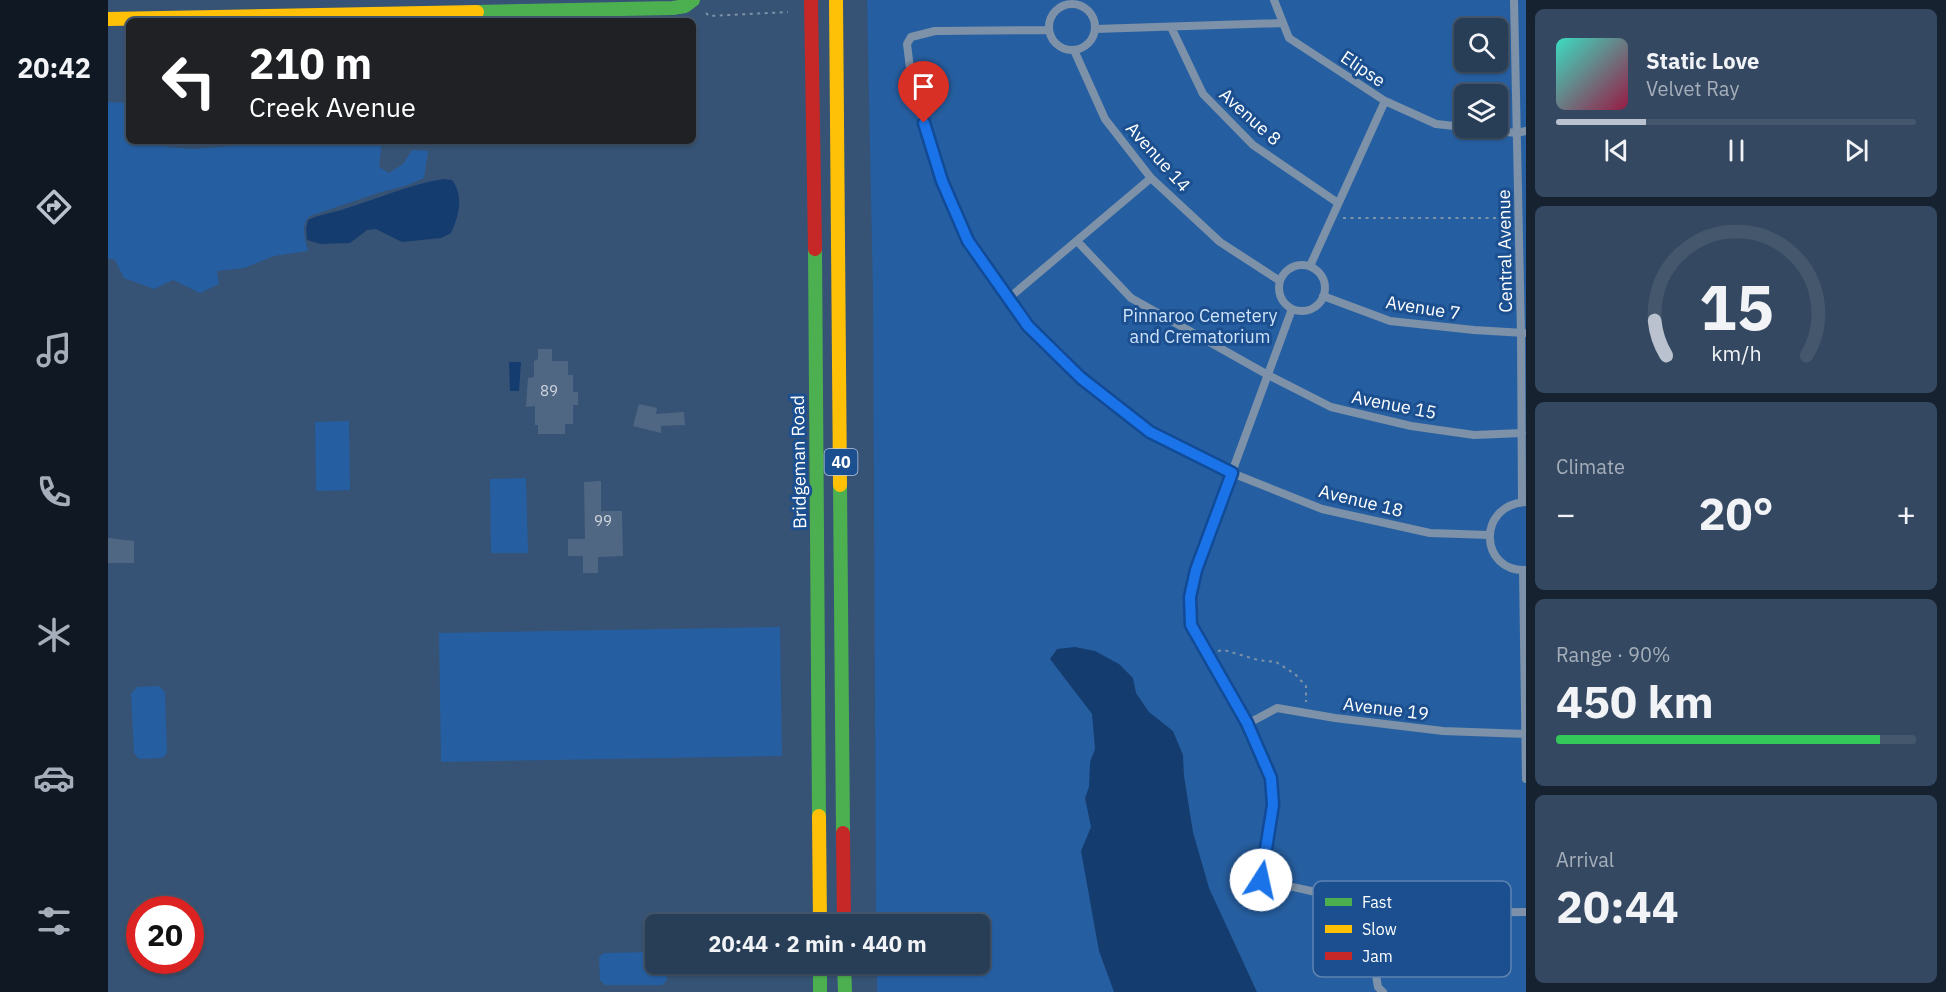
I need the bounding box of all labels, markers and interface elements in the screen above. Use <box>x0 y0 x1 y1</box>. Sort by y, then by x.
map controls <box>1454 18 1508 138</box>
button: search <box>1454 18 1508 72</box>
text: 210 m <box>249 36 372 91</box>
icon: left <box>150 42 228 120</box>
street label: Elipse <box>1337 45 1390 92</box>
text: Static Love <box>1646 46 1759 75</box>
text: 20:42 <box>17 50 91 85</box>
pin <box>898 61 949 123</box>
icon: arrive <box>907 70 940 103</box>
text: Velvet Ray <box>1646 75 1739 102</box>
street label: Avenue 8 <box>1215 83 1286 150</box>
button: layers <box>1454 84 1508 138</box>
text: Creek Avenue <box>249 89 416 124</box>
street label: Avenue 14 <box>1121 117 1196 196</box>
icon: previous <box>1600 134 1633 167</box>
icon: pause <box>1720 134 1753 167</box>
icon: next <box>1840 134 1873 167</box>
icon: directions <box>33 186 75 228</box>
street label: Central Avenue <box>1492 189 1517 313</box>
text: 15 <box>1699 267 1773 348</box>
street label: Avenue 7 <box>1384 290 1462 325</box>
park label: Pinnaroo Cemetery and Crematorium <box>1123 304 1277 348</box>
icon: music <box>33 329 75 371</box>
text: km/h <box>1711 340 1761 368</box>
house number: 89 <box>540 381 558 400</box>
street label: Avenue 15 <box>1350 385 1438 424</box>
street label: Bridgeman Road <box>786 395 811 529</box>
road number: 40 <box>824 449 858 475</box>
text: Climate <box>1556 453 1625 480</box>
icon: phone <box>33 471 75 513</box>
street label: Avenue 18 <box>1317 479 1406 522</box>
text: 20° <box>1698 484 1774 542</box>
text: − <box>1556 492 1576 535</box>
text: + <box>1896 492 1916 535</box>
house number: 99 <box>594 511 612 530</box>
icon: climate <box>33 614 75 656</box>
text: Range · 90% <box>1556 641 1671 668</box>
text: 450 km <box>1556 672 1714 730</box>
street label: Avenue 19 <box>1342 692 1430 725</box>
icon: car <box>33 757 75 799</box>
text: Arrival <box>1556 846 1614 873</box>
position arrow <box>1229 848 1293 912</box>
text: 20:44 <box>1556 877 1679 935</box>
legend <box>1313 881 1511 977</box>
text: Fast <box>1362 892 1392 912</box>
speed limit sign: 20 <box>126 896 204 974</box>
icon: filters <box>33 900 75 942</box>
text: Slow <box>1362 919 1397 939</box>
text: 20:44 · 2 min · 440 m <box>708 929 927 958</box>
text: Jam <box>1362 946 1393 966</box>

